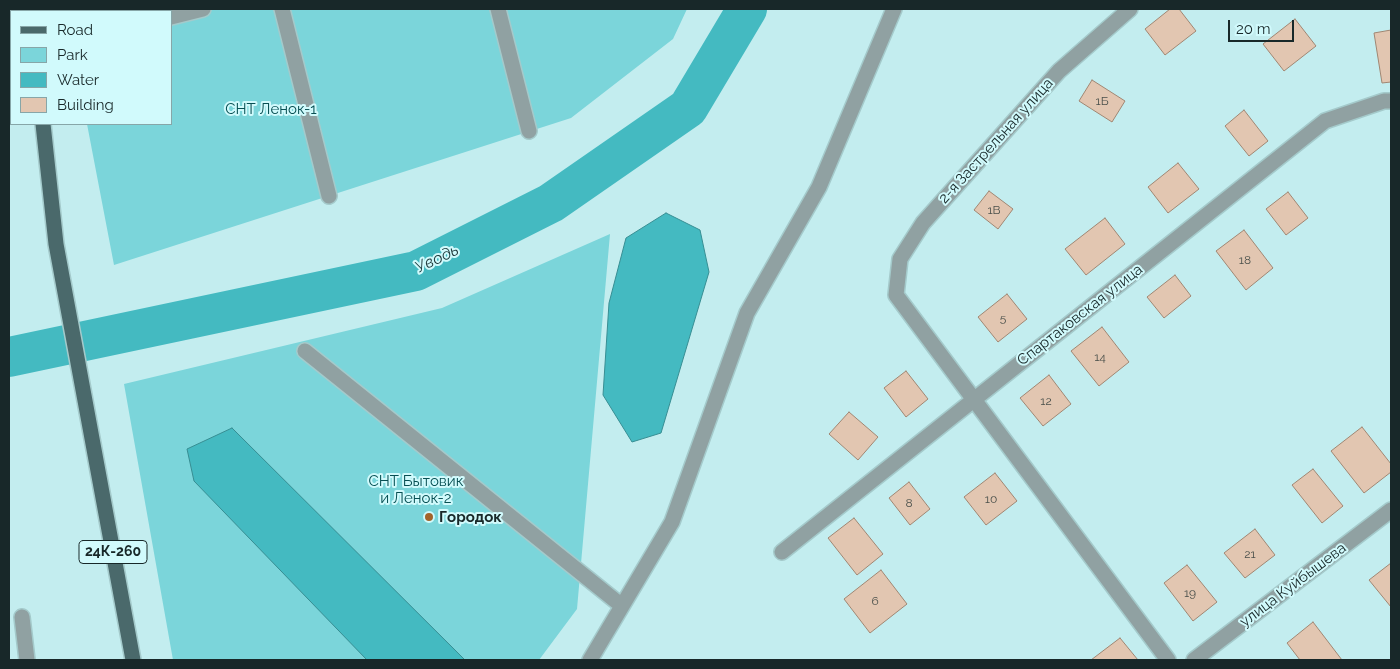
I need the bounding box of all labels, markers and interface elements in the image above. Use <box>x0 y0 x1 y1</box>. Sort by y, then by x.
legend <box>10 10 172 125</box>
scale bar <box>1230 10 1296 42</box>
text: 20 m <box>1236 20 1271 38</box>
text: Road <box>57 21 93 39</box>
text: Park <box>57 46 88 64</box>
text: Water <box>57 71 99 89</box>
street label: 2-я Застрельная улица <box>935 75 1057 207</box>
house number: 1Б <box>1096 94 1108 108</box>
text: Building <box>57 96 114 114</box>
park label: СНТ Ленок-1 <box>225 100 317 118</box>
house number: 1В <box>987 203 1001 217</box>
water label: Уводь <box>412 241 462 277</box>
house number: 18 <box>1239 253 1251 267</box>
street label: Спартаковская улица <box>1014 260 1146 370</box>
house number: 5 <box>1000 311 1006 325</box>
house number: 14 <box>1094 350 1106 364</box>
house number: 12 <box>1040 394 1052 408</box>
park label: СНТ Бытовик и Ленок-2 <box>368 472 464 507</box>
house number: 10 <box>985 492 997 506</box>
house number: 8 <box>905 496 913 510</box>
place label: Городок <box>439 508 502 526</box>
marker: Городок <box>423 511 435 523</box>
street label: улица Куйбышева <box>1236 539 1350 631</box>
road number: 24К-260 <box>79 540 147 564</box>
house number: 21 <box>1244 547 1256 561</box>
house number: 19 <box>1184 586 1196 600</box>
house number: 6 <box>871 594 879 608</box>

